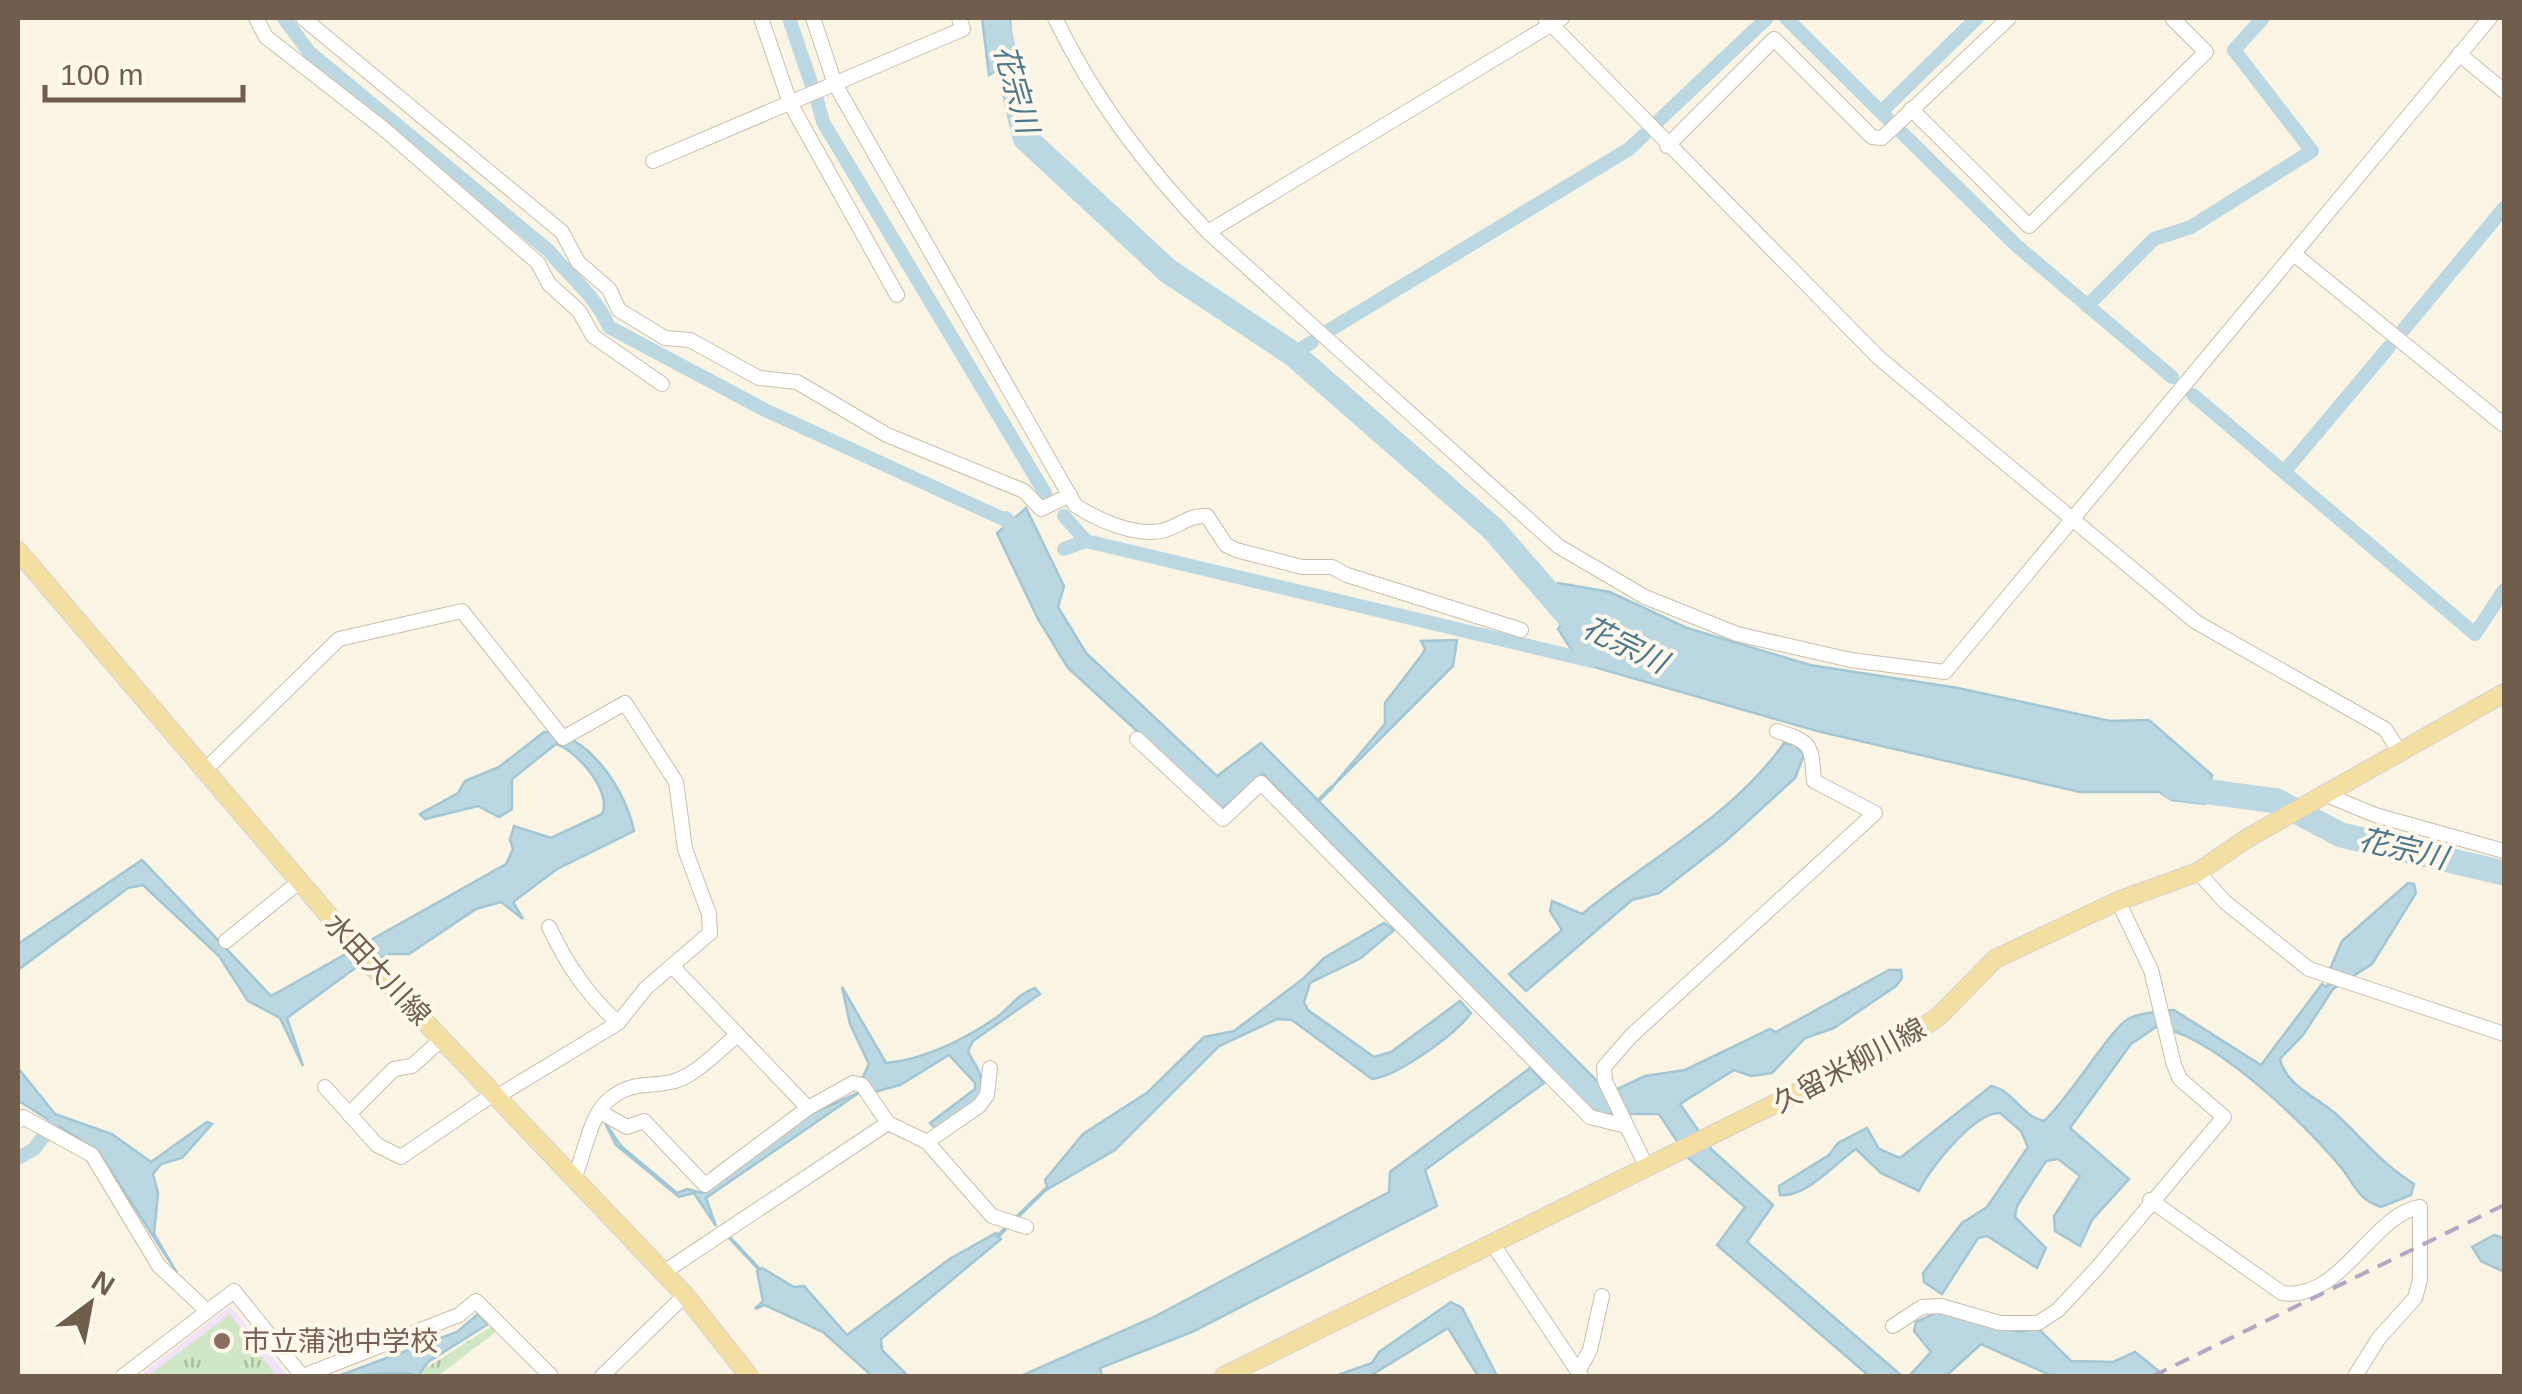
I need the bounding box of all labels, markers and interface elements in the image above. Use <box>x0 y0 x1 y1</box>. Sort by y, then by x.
scale bar <box>45 40 242 102</box>
water label: 花宗川 <box>988 41 1046 140</box>
text: 100 m <box>60 58 143 91</box>
water label: 花宗川 <box>1578 610 1676 680</box>
water label: 花宗川 <box>2356 822 2454 875</box>
street label: 水田大川線 <box>319 908 437 1031</box>
street label: 久留米柳川線 <box>1768 1012 1931 1119</box>
north arrow <box>40 1254 140 1354</box>
text: N <box>86 1265 120 1302</box>
place label: 市立蒲池中学校 <box>242 1326 438 1357</box>
marker: 市立蒲池中学校 <box>211 1330 233 1352</box>

